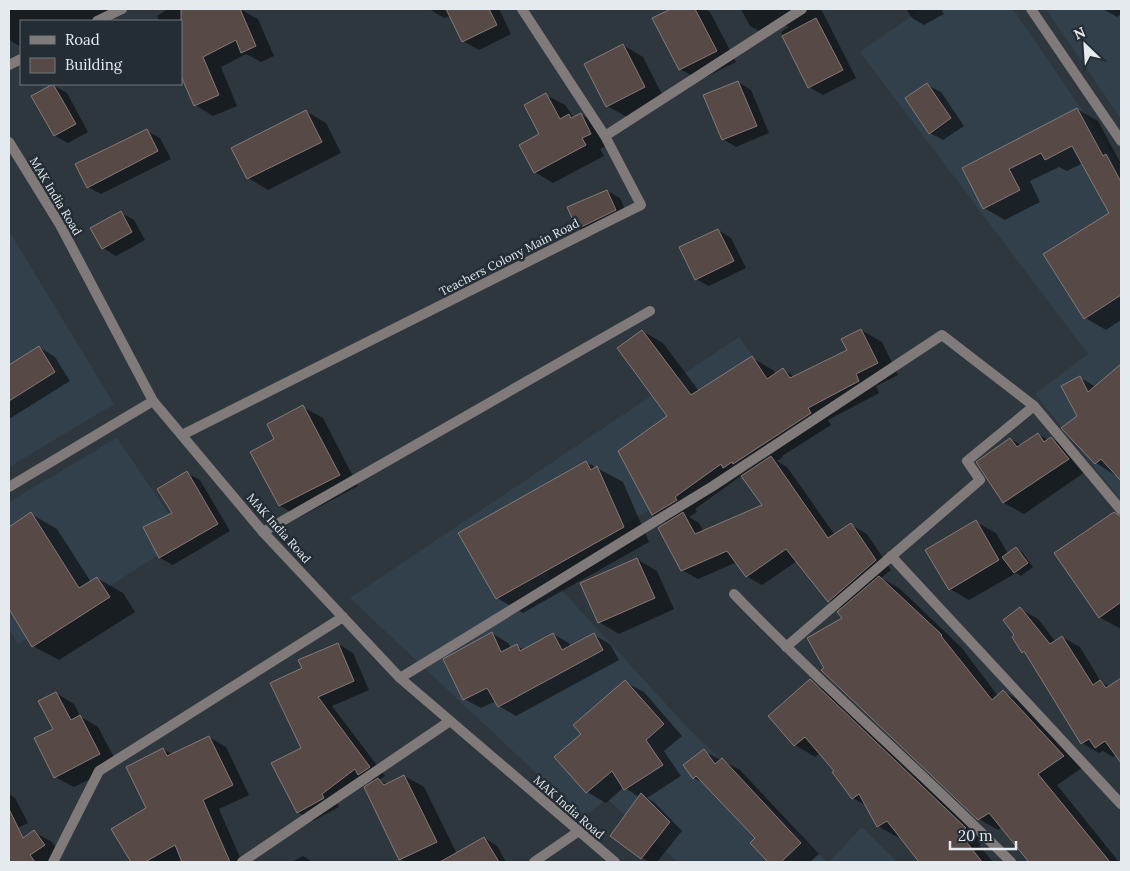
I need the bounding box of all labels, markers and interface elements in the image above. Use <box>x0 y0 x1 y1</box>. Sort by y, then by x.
legend <box>20 20 182 85</box>
north arrow <box>1060 20 1110 70</box>
text: N <box>1071 23 1088 44</box>
text: Road <box>65 30 100 49</box>
text: Building <box>65 55 123 74</box>
street label: MAK India Road <box>27 154 85 238</box>
street label: Teachers Colony Main Road <box>437 215 581 299</box>
street label: MAK India Road <box>244 490 314 566</box>
street label: MAK India Road <box>531 772 607 842</box>
scale bar <box>950 818 1016 850</box>
text: 20 m <box>958 826 993 845</box>

